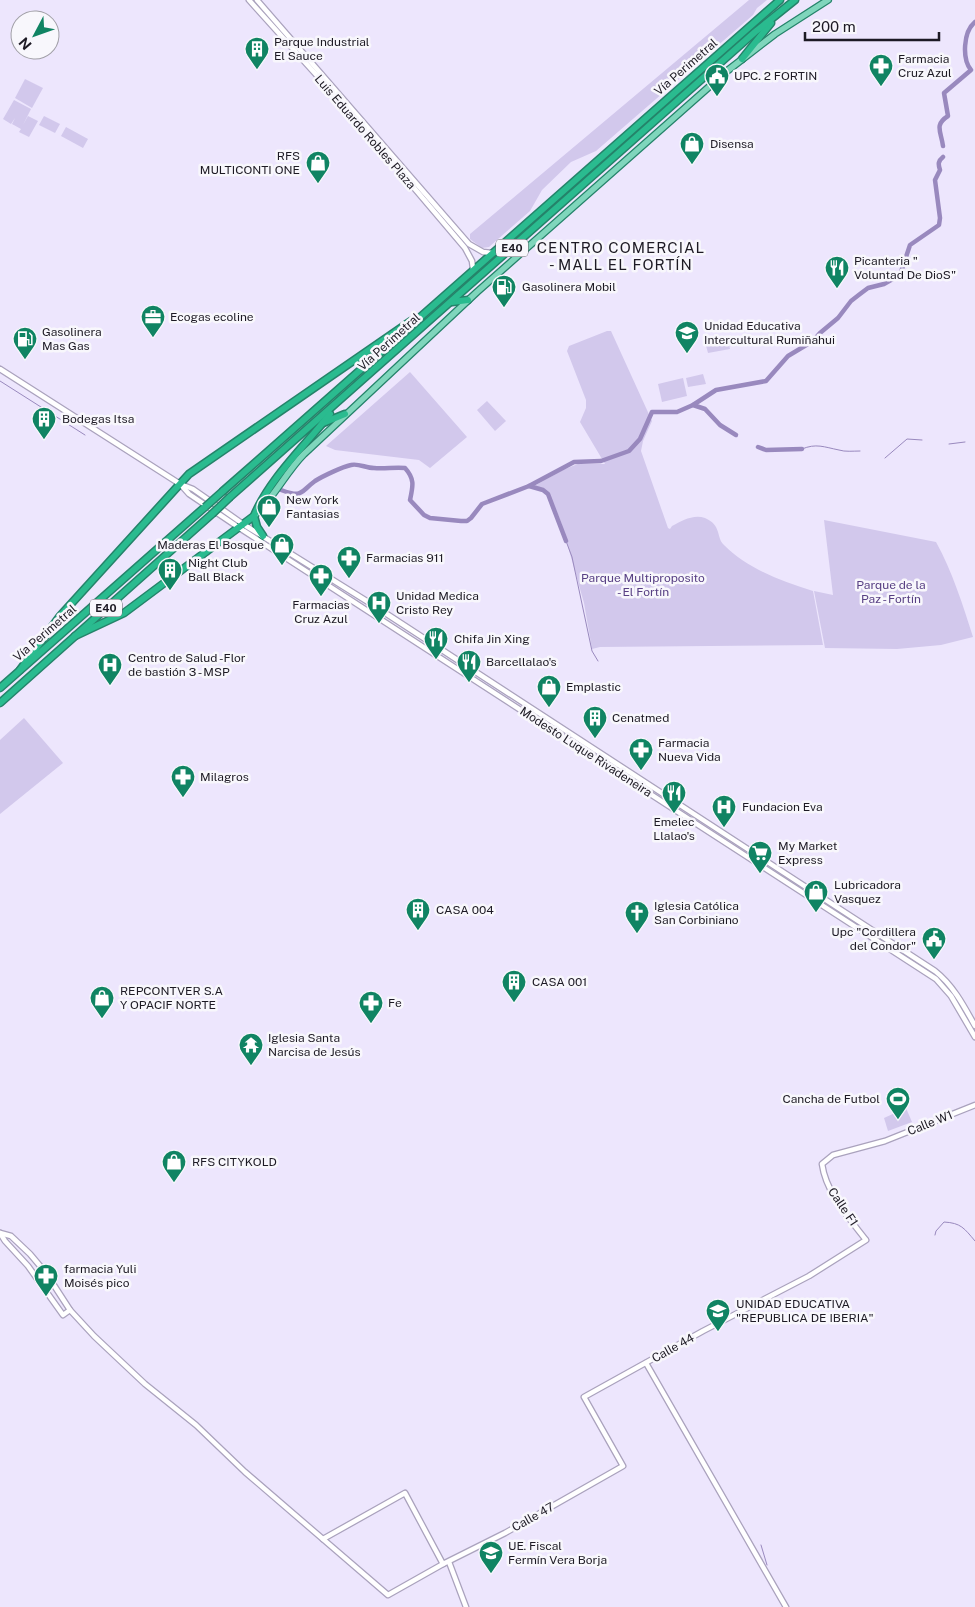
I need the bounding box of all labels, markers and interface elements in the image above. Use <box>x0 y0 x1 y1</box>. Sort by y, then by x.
north arrow <box>10 10 60 60</box>
scale bar <box>805 10 939 42</box>
text: 200 m <box>812 18 856 35</box>
text: N <box>16 34 35 53</box>
place label: Parque Industrial El Sauce <box>274 35 370 63</box>
building icon: Parque Industrial El Sauce <box>244 36 270 70</box>
street label: Vía Perimetral <box>652 36 721 98</box>
place label: Farmacia Cruz Azul <box>898 52 952 80</box>
pharmacy icon: Farmacia Cruz Azul <box>868 53 894 87</box>
public building icon: UPC. 2 FORTIN <box>704 63 730 97</box>
place label: UPC. 2 FORTIN <box>734 69 817 83</box>
street label: Luis Eduardo Robles Plaza <box>312 72 418 192</box>
shop icon: Disensa <box>679 131 705 165</box>
place label: Disensa <box>710 137 754 151</box>
place label: RFS MULTICONTI ONE <box>200 149 300 177</box>
shop icon: RFS MULTICONTI ONE <box>305 150 331 184</box>
district label: CENTRO COMERCIAL - MALL EL FORTÍN <box>537 239 705 273</box>
road number: E40 <box>496 240 528 256</box>
place label: Picanteria " Voluntad De DioS" <box>854 254 956 282</box>
restaurant icon: Picanteria " Voluntad De DioS" <box>824 255 850 289</box>
fuel station icon: Gasolinera Mobil <box>491 274 517 308</box>
place label: Gasolinera Mobil <box>522 280 616 294</box>
office icon: Ecogas ecoline <box>140 304 166 338</box>
place label: Ecogas ecoline <box>170 310 254 324</box>
street label: Vía Perimetral <box>355 310 423 374</box>
place label: Unidad Educativa Intercultural Rumiñahui <box>704 319 835 347</box>
school or university icon: Unidad Educativa Intercultural Rumiñahui <box>674 320 700 354</box>
place label: Gasolinera Mas Gas <box>42 325 102 353</box>
fuel station icon: Gasolinera Mas Gas <box>12 326 38 360</box>
building icon: Bodegas Itsa <box>31 406 57 440</box>
place label: Bodegas Itsa <box>62 412 134 426</box>
place label: New York Fantasias <box>286 493 339 521</box>
shop icon: New York Fantasias <box>256 494 282 528</box>
shop icon: Maderas El Bosque <box>269 532 295 566</box>
place label: Maderas El Bosque <box>157 538 264 552</box>
pharmacy icon: Farmacias 911 <box>336 545 362 579</box>
place label: Farmacias 911 <box>366 551 444 565</box>
place label: Night Club Ball Black <box>188 556 248 584</box>
building icon: Night Club Ball Black <box>157 557 183 591</box>
pharmacy icon: Farmacias Cruz Azul <box>308 563 334 597</box>
park label: Parque Multiproposito - El Fortín <box>581 571 705 599</box>
park label: Parque de la Paz - Fortín <box>856 578 926 606</box>
place label: Unidad Medica Cristo Rey <box>396 589 479 617</box>
hospital icon: Unidad Medica Cristo Rey <box>366 590 392 624</box>
place label: Farmacias Cruz Azul <box>292 598 350 626</box>
road number: E40 <box>90 600 122 616</box>
street label: Vía Perimetral <box>11 602 80 664</box>
restaurant icon: Chifa Jin Xing <box>423 626 449 660</box>
place label: Chifa Jin Xing <box>454 632 530 646</box>
restaurant icon: Barcellalao's <box>456 649 482 683</box>
place label: Centro de Salud -Flor de bastión 3 - MSP <box>128 651 246 679</box>
hospital icon: Centro de Salud -Flor de bastión 3 - MSP <box>97 652 123 686</box>
place label: Barcellalao's <box>486 655 557 669</box>
shop icon: Emplastic <box>536 674 562 708</box>
place label: Emplastic <box>566 680 621 694</box>
street label: Modesto Luque Rivadeneira <box>517 704 655 800</box>
building icon: Cenatmed <box>582 705 608 739</box>
place label: Cenatmed <box>612 711 669 725</box>
place label: Farmacia Nueva Vida <box>658 736 721 764</box>
pharmacy icon: Farmacia Nueva Vida <box>628 737 654 771</box>
pharmacy icon: Milagros <box>170 764 196 798</box>
place label: Milagros <box>200 770 249 784</box>
restaurant icon: Emelec Llalao's <box>661 780 687 814</box>
hospital icon: Fundacion Eva <box>711 794 737 828</box>
place label: Fundacion Eva <box>742 800 823 814</box>
place label: Emelec Llalao's <box>653 815 695 843</box>
place label: My Market Express <box>778 839 838 867</box>
supermarket icon: My Market Express <box>747 840 773 874</box>
place label: Lubricadora Vasquez <box>834 878 901 906</box>
shop icon: Lubricadora Vasquez <box>803 879 829 913</box>
building icon: CASA 004 <box>405 897 431 931</box>
place label: Iglesia Católica San Corbiniano <box>654 899 739 927</box>
church icon: Iglesia Católica San Corbiniano <box>624 900 650 934</box>
place label: CASA 004 <box>436 903 494 917</box>
place label: Upc "Cordillera del Condor" <box>831 925 916 953</box>
public building icon: Upc "Cordillera del Condor" <box>921 926 947 960</box>
building icon: CASA 001 <box>501 969 527 1003</box>
place label: CASA 001 <box>532 975 587 989</box>
place label: REPCONTVER S.A Y OPACIF NORTE <box>120 984 224 1012</box>
shop icon: REPCONTVER S.A Y OPACIF NORTE <box>89 985 115 1019</box>
pharmacy icon: Fe <box>358 990 384 1024</box>
place label: Fe <box>388 996 402 1010</box>
place label: Iglesia Santa Narcisa de Jesús <box>268 1031 360 1059</box>
temple icon: Iglesia Santa Narcisa de Jesús <box>238 1032 264 1066</box>
sports icon: Cancha de Futbol <box>885 1086 911 1120</box>
place label: Cancha de Futbol <box>783 1092 880 1106</box>
street label: Calle W1 <box>905 1108 955 1138</box>
shop icon: RFS CITYKOLD <box>161 1149 187 1183</box>
place label: RFS CITYKOLD <box>192 1155 277 1169</box>
street label: Calle F1 <box>825 1185 861 1229</box>
place label: farmacia Yuli Moisés pico <box>64 1262 136 1290</box>
pharmacy icon: farmacia Yuli Moisés pico <box>33 1263 59 1297</box>
place label: UNIDAD EDUCATIVA "REPUBLICA DE IBERIA" <box>736 1297 874 1325</box>
school or university icon: UNIDAD EDUCATIVA "REPUBLICA DE IBERIA" <box>705 1298 731 1332</box>
street label: Calle 44 <box>649 1330 697 1365</box>
street label: Calle 47 <box>509 1500 557 1534</box>
place label: UE. Fiscal Fermín Vera Borja <box>508 1539 607 1567</box>
school or university icon: UE. Fiscal Fermín Vera Borja <box>478 1540 504 1574</box>

